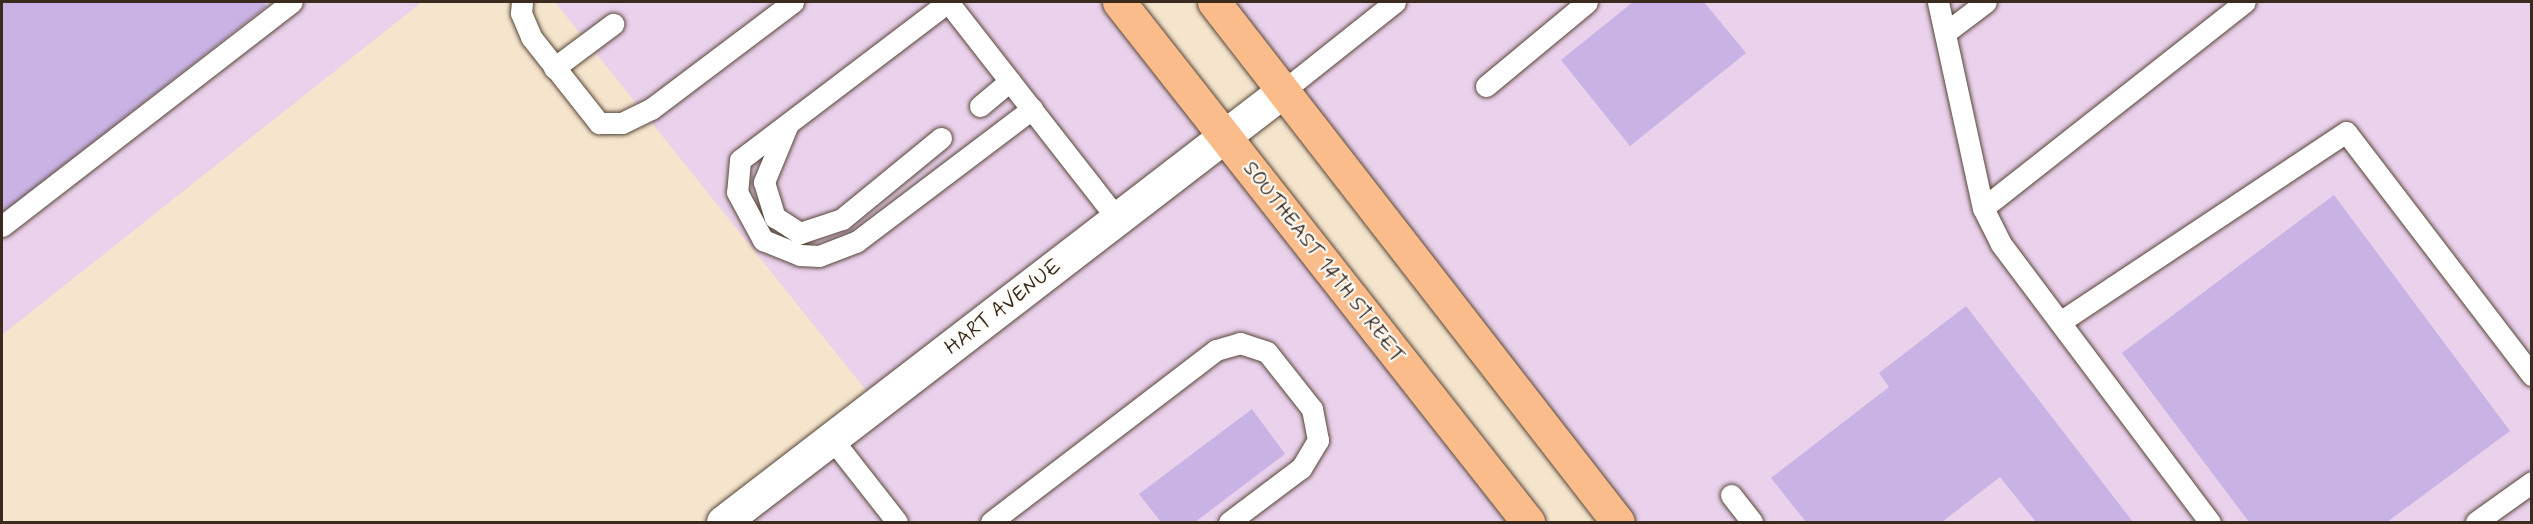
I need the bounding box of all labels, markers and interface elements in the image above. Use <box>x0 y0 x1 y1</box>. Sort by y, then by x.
street label: SOUTHEAST 14TH STREET <box>1237 155 1411 369</box>
street label: HART AVENUE <box>940 254 1066 360</box>

